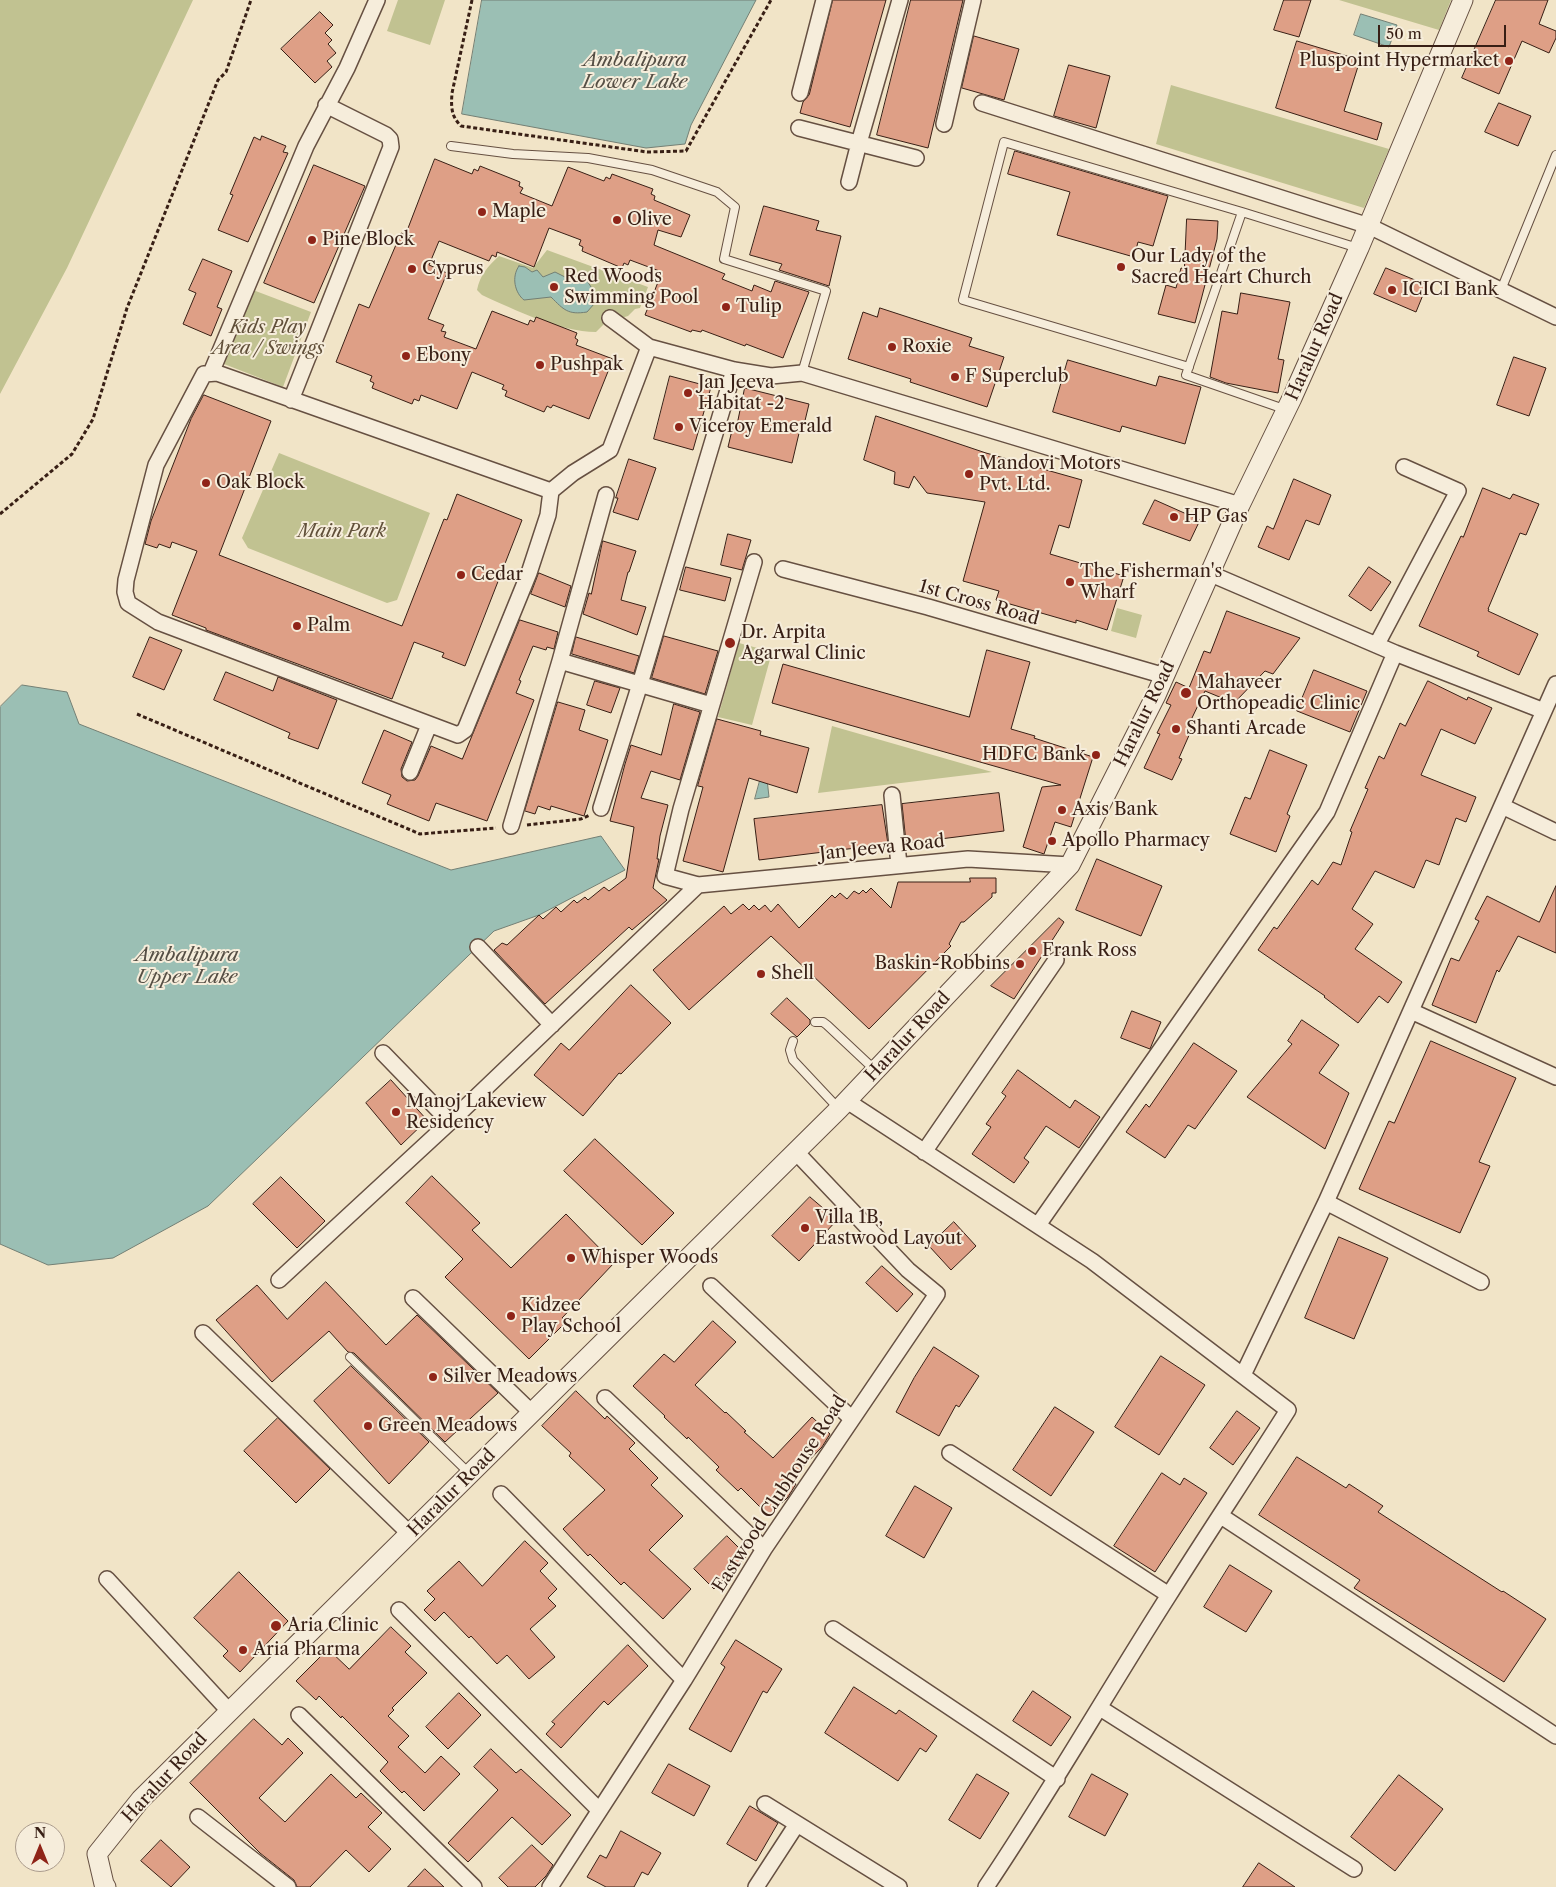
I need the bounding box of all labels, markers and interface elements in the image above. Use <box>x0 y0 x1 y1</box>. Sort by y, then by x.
scale bar <box>1381 15 1508 47</box>
text: 50 m <box>1386 24 1422 43</box>
water label: Ambalipura Lower Lake <box>583 50 687 94</box>
place label: Pluspoint Hypermarket <box>1299 50 1499 72</box>
marker: Pluspoint Hypermarket <box>1503 55 1515 67</box>
place label: Maple <box>492 201 546 223</box>
marker: Maple <box>476 206 488 218</box>
place label: Olive <box>627 209 672 231</box>
marker: Olive <box>611 214 623 226</box>
place label: Pine Block <box>322 229 414 251</box>
marker: Pine Block <box>306 234 318 246</box>
place label: Our Lady of the Sacred Heart Church <box>1131 246 1311 288</box>
place label: Cyprus <box>422 258 484 280</box>
marker: Our Lady of the Sacred Heart Church <box>1115 261 1127 273</box>
marker: Cyprus <box>406 263 418 275</box>
place label: Red Woods Swimming Pool <box>564 266 698 308</box>
place label: ICICI Bank <box>1402 279 1498 301</box>
marker: Red Woods Swimming Pool <box>548 281 560 293</box>
marker: ICICI Bank <box>1386 284 1398 296</box>
street label: Haralur Road <box>1282 290 1348 404</box>
place label: Tulip <box>736 296 782 318</box>
marker: Tulip <box>720 301 732 313</box>
park label: Kids Play Area / Swings <box>212 317 324 359</box>
place label: Roxie <box>902 336 952 358</box>
marker: Roxie <box>886 341 898 353</box>
place label: Ebony <box>416 345 471 367</box>
marker: Ebony <box>400 350 412 362</box>
place label: Pushpak <box>550 354 623 376</box>
marker: Pushpak <box>534 359 546 371</box>
place label: F Superclub <box>965 366 1069 388</box>
marker: F Superclub <box>949 371 961 383</box>
place label: Jan Jeeva Habitat -2 <box>698 372 785 414</box>
marker: Jan Jeeva Habitat -2 <box>682 387 694 399</box>
place label: Viceroy Emerald <box>689 416 832 438</box>
marker: Viceroy Emerald <box>673 421 685 433</box>
place label: Mandovi Motors Pvt. Ltd. <box>979 453 1121 496</box>
marker: Mandovi Motors Pvt. Ltd. <box>963 468 975 480</box>
place label: Oak Block <box>216 472 304 494</box>
marker: Oak Block <box>200 477 212 489</box>
place label: HP Gas <box>1184 506 1248 528</box>
marker: HP Gas <box>1168 511 1180 523</box>
park label: Main Park <box>298 521 386 543</box>
place label: The Fisherman's Wharf <box>1080 561 1222 604</box>
place label: Cedar <box>471 564 523 586</box>
marker: Cedar <box>455 569 467 581</box>
street label: 1st Cross Road <box>917 576 1041 630</box>
marker: The Fisherman's Wharf <box>1064 576 1076 588</box>
place label: Palm <box>307 615 350 637</box>
marker: Palm <box>291 620 303 632</box>
place label: Dr. Arpita Agarwal Clinic <box>741 622 866 664</box>
marker: Dr. Arpita Agarwal Clinic <box>723 636 737 650</box>
street label: Haralur Road <box>1110 658 1180 770</box>
place label: Mahaveer Orthopeadic Clinic <box>1197 672 1360 714</box>
marker: Mahaveer Orthopeadic Clinic <box>1179 686 1193 700</box>
place label: Shanti Arcade <box>1186 718 1306 740</box>
marker: Shanti Arcade <box>1170 723 1182 735</box>
place label: HDFC Bank <box>982 744 1086 766</box>
marker: HDFC Bank <box>1090 749 1102 761</box>
place label: Axis Bank <box>1072 799 1158 821</box>
marker: Axis Bank <box>1056 804 1068 816</box>
place label: Apollo Pharmacy <box>1062 830 1210 852</box>
street label: Jan Jeeva Road <box>818 831 946 865</box>
marker: Apollo Pharmacy <box>1046 835 1058 847</box>
place label: Frank Ross <box>1042 940 1137 962</box>
water label: Ambalipura Upper Lake <box>135 945 239 989</box>
marker: Frank Ross <box>1026 945 1038 957</box>
place label: Baskin-Robbins <box>874 953 1010 975</box>
marker: Baskin-Robbins <box>1014 958 1026 970</box>
place label: Shell <box>771 963 814 985</box>
marker: Shell <box>755 968 767 980</box>
street label: Haralur Road <box>861 988 955 1086</box>
place label: Manoj Lakeview Residency <box>406 1091 546 1134</box>
marker: Manoj Lakeview Residency <box>390 1106 402 1118</box>
place label: Villa 1B, Eastwood Layout <box>815 1207 962 1250</box>
marker: Villa 1B, Eastwood Layout <box>799 1222 811 1234</box>
place label: Whisper Woods <box>581 1247 718 1269</box>
marker: Whisper Woods <box>565 1252 577 1264</box>
place label: Kidzee Play School <box>521 1295 621 1338</box>
marker: Kidzee Play School <box>505 1310 517 1322</box>
place label: Silver Meadows <box>443 1366 577 1388</box>
marker: Silver Meadows <box>427 1371 439 1383</box>
street label: Eastwood Clubhouse Road <box>708 1392 852 1596</box>
place label: Green Meadows <box>378 1415 517 1437</box>
marker: Green Meadows <box>362 1420 374 1432</box>
street label: Haralur Road <box>404 1445 500 1541</box>
place label: Aria Clinic <box>287 1615 379 1637</box>
marker: Aria Clinic <box>269 1619 283 1633</box>
place label: Aria Pharma <box>253 1639 360 1661</box>
marker: Aria Pharma <box>237 1644 249 1656</box>
street label: Haralur Road <box>118 1729 212 1827</box>
north arrow <box>15 1822 65 1872</box>
text: N <box>34 1824 46 1842</box>

